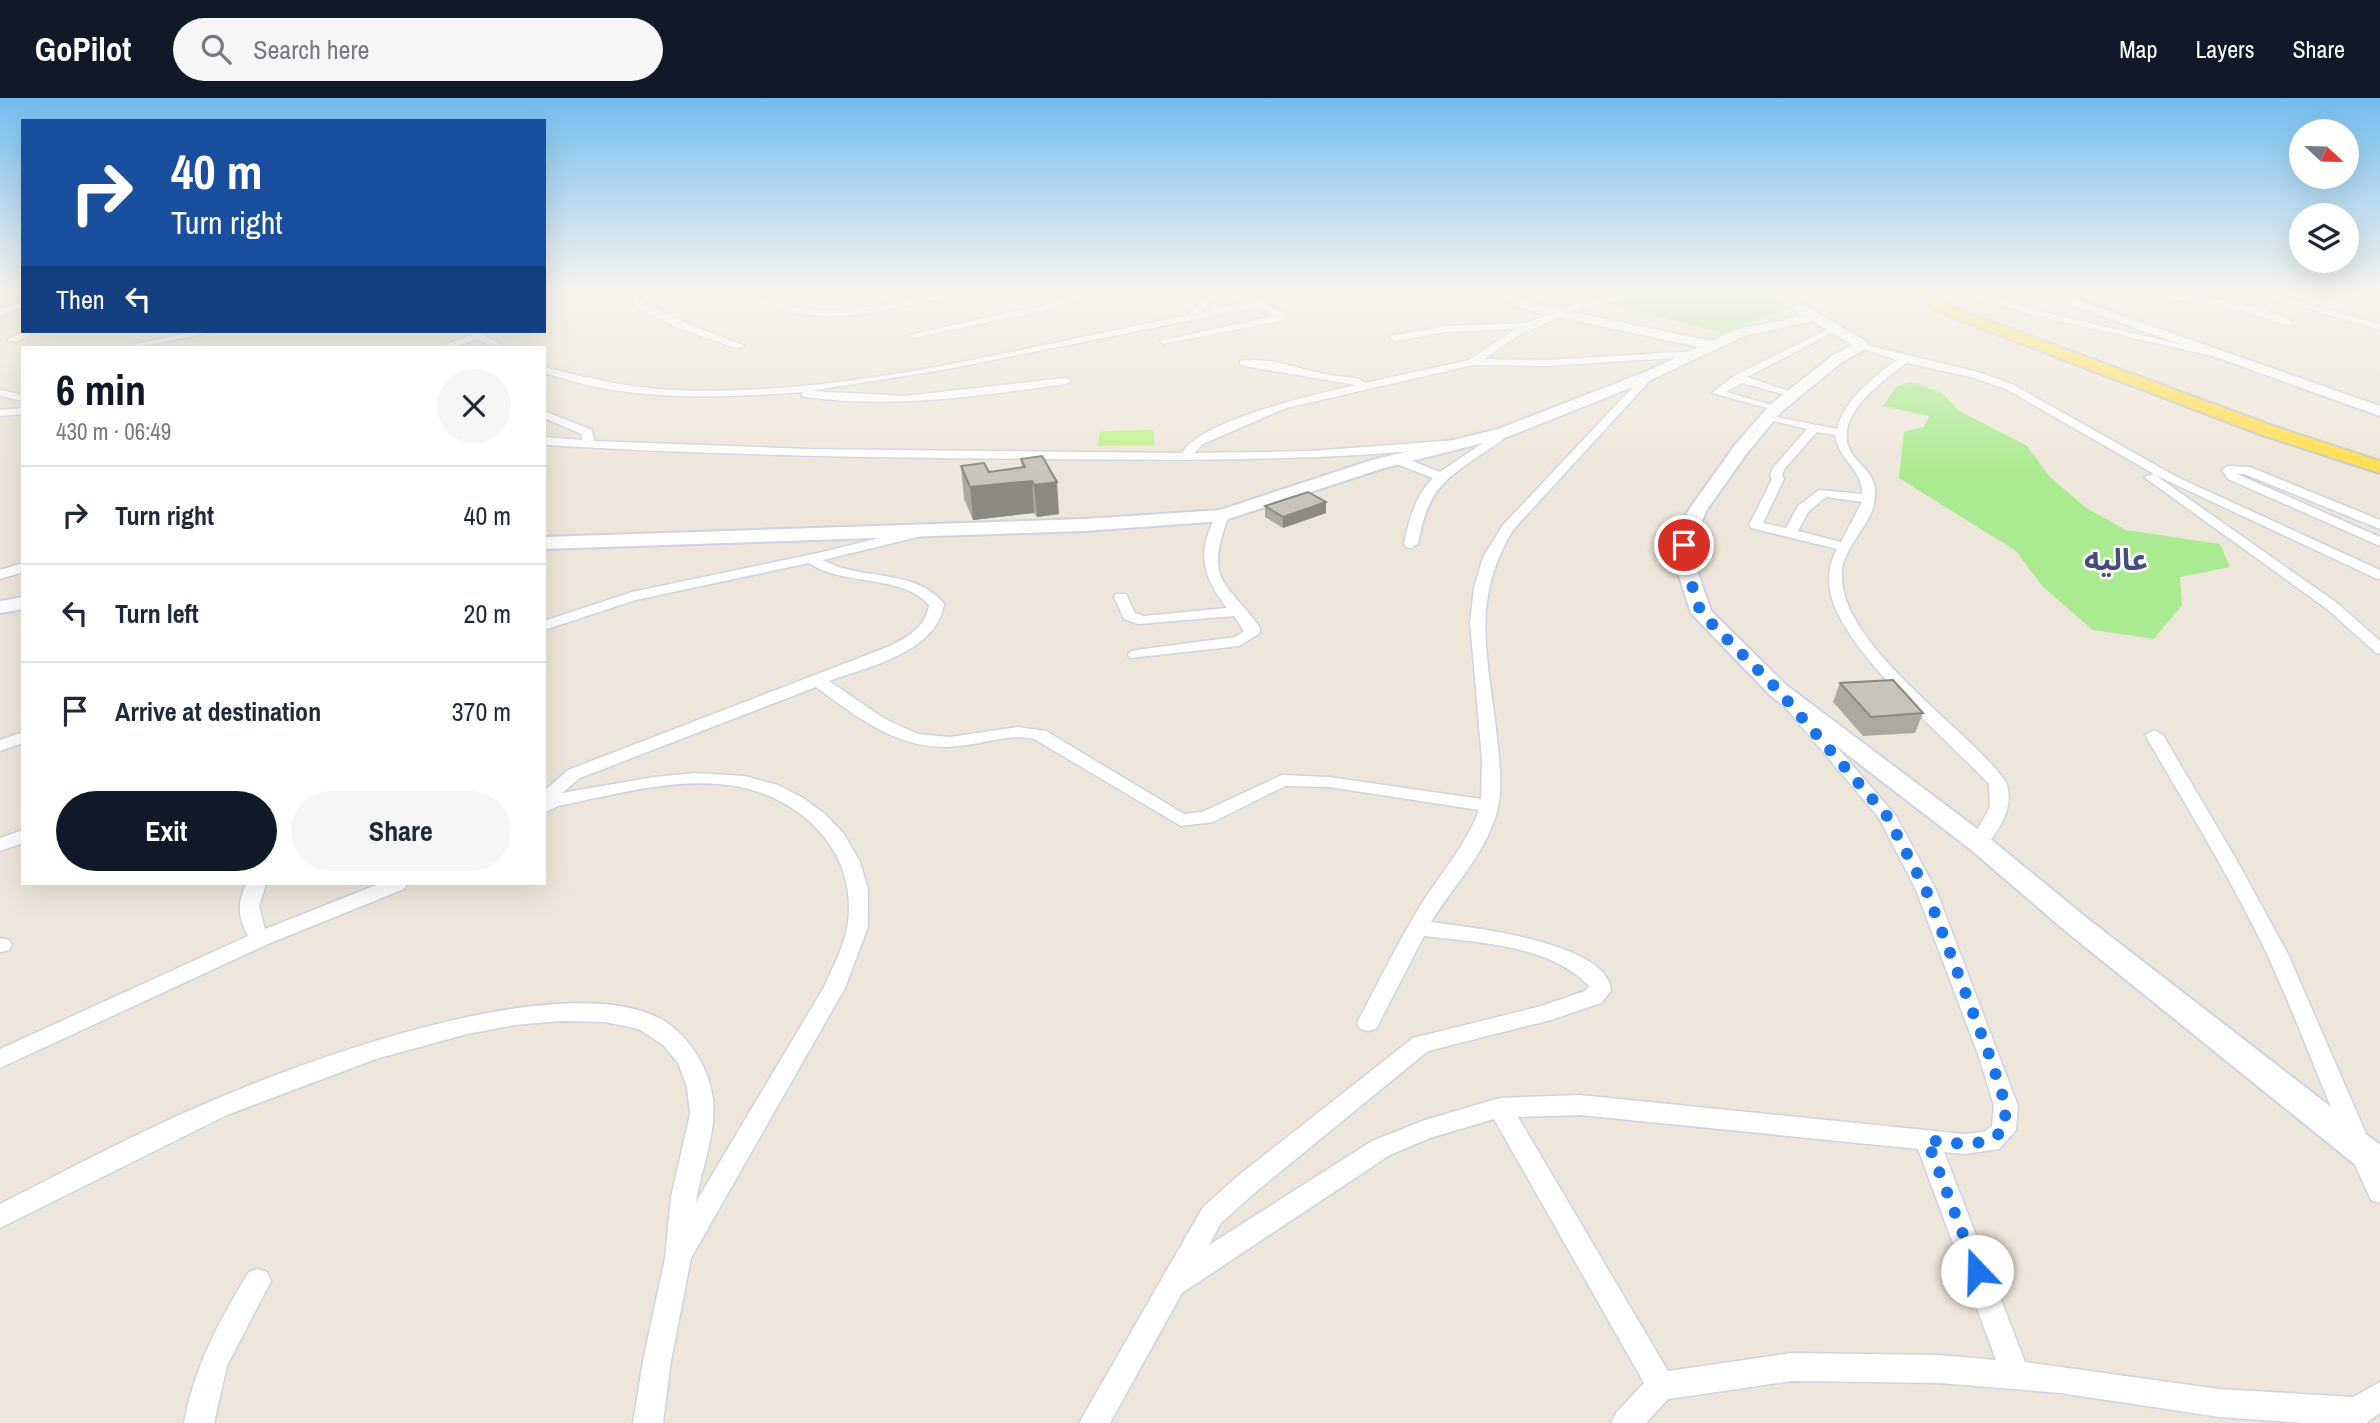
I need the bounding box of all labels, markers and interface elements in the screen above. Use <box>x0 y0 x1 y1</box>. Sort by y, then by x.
search box <box>173 18 663 81</box>
text: GoPilot <box>35 27 131 71</box>
icon: search <box>197 30 235 68</box>
text: Search here <box>253 32 369 67</box>
text: Map <box>2119 33 2157 65</box>
text: Layers <box>2195 33 2254 65</box>
text: Share <box>2292 33 2345 65</box>
north arrow <box>2289 119 2359 189</box>
map controls <box>2289 119 2359 273</box>
text: 40 m <box>171 138 263 204</box>
icon: right <box>56 147 147 238</box>
text: Turn right <box>171 201 283 244</box>
button: layers <box>2289 203 2359 273</box>
icon: left <box>119 280 157 318</box>
text: Then <box>56 282 105 317</box>
text: 6 min <box>56 362 146 418</box>
button: close <box>437 369 511 443</box>
text: 430 m · 06:49 <box>56 416 171 447</box>
icon: right <box>56 496 94 534</box>
text: Turn right <box>115 498 214 533</box>
text: 40 m <box>464 498 511 533</box>
pin <box>1654 515 1714 575</box>
icon: arrive <box>1665 526 1703 564</box>
district label: عاليه <box>2084 539 2148 579</box>
icon: left <box>56 594 94 632</box>
text: Turn left <box>115 596 199 631</box>
text: 20 m <box>464 596 511 631</box>
icon: arrive <box>56 692 94 730</box>
text: Arrive at destination <box>115 694 321 729</box>
text: 370 m <box>452 694 511 729</box>
button: Exit <box>56 791 277 871</box>
button: Share <box>291 791 511 871</box>
position arrow <box>1940 1234 2014 1308</box>

